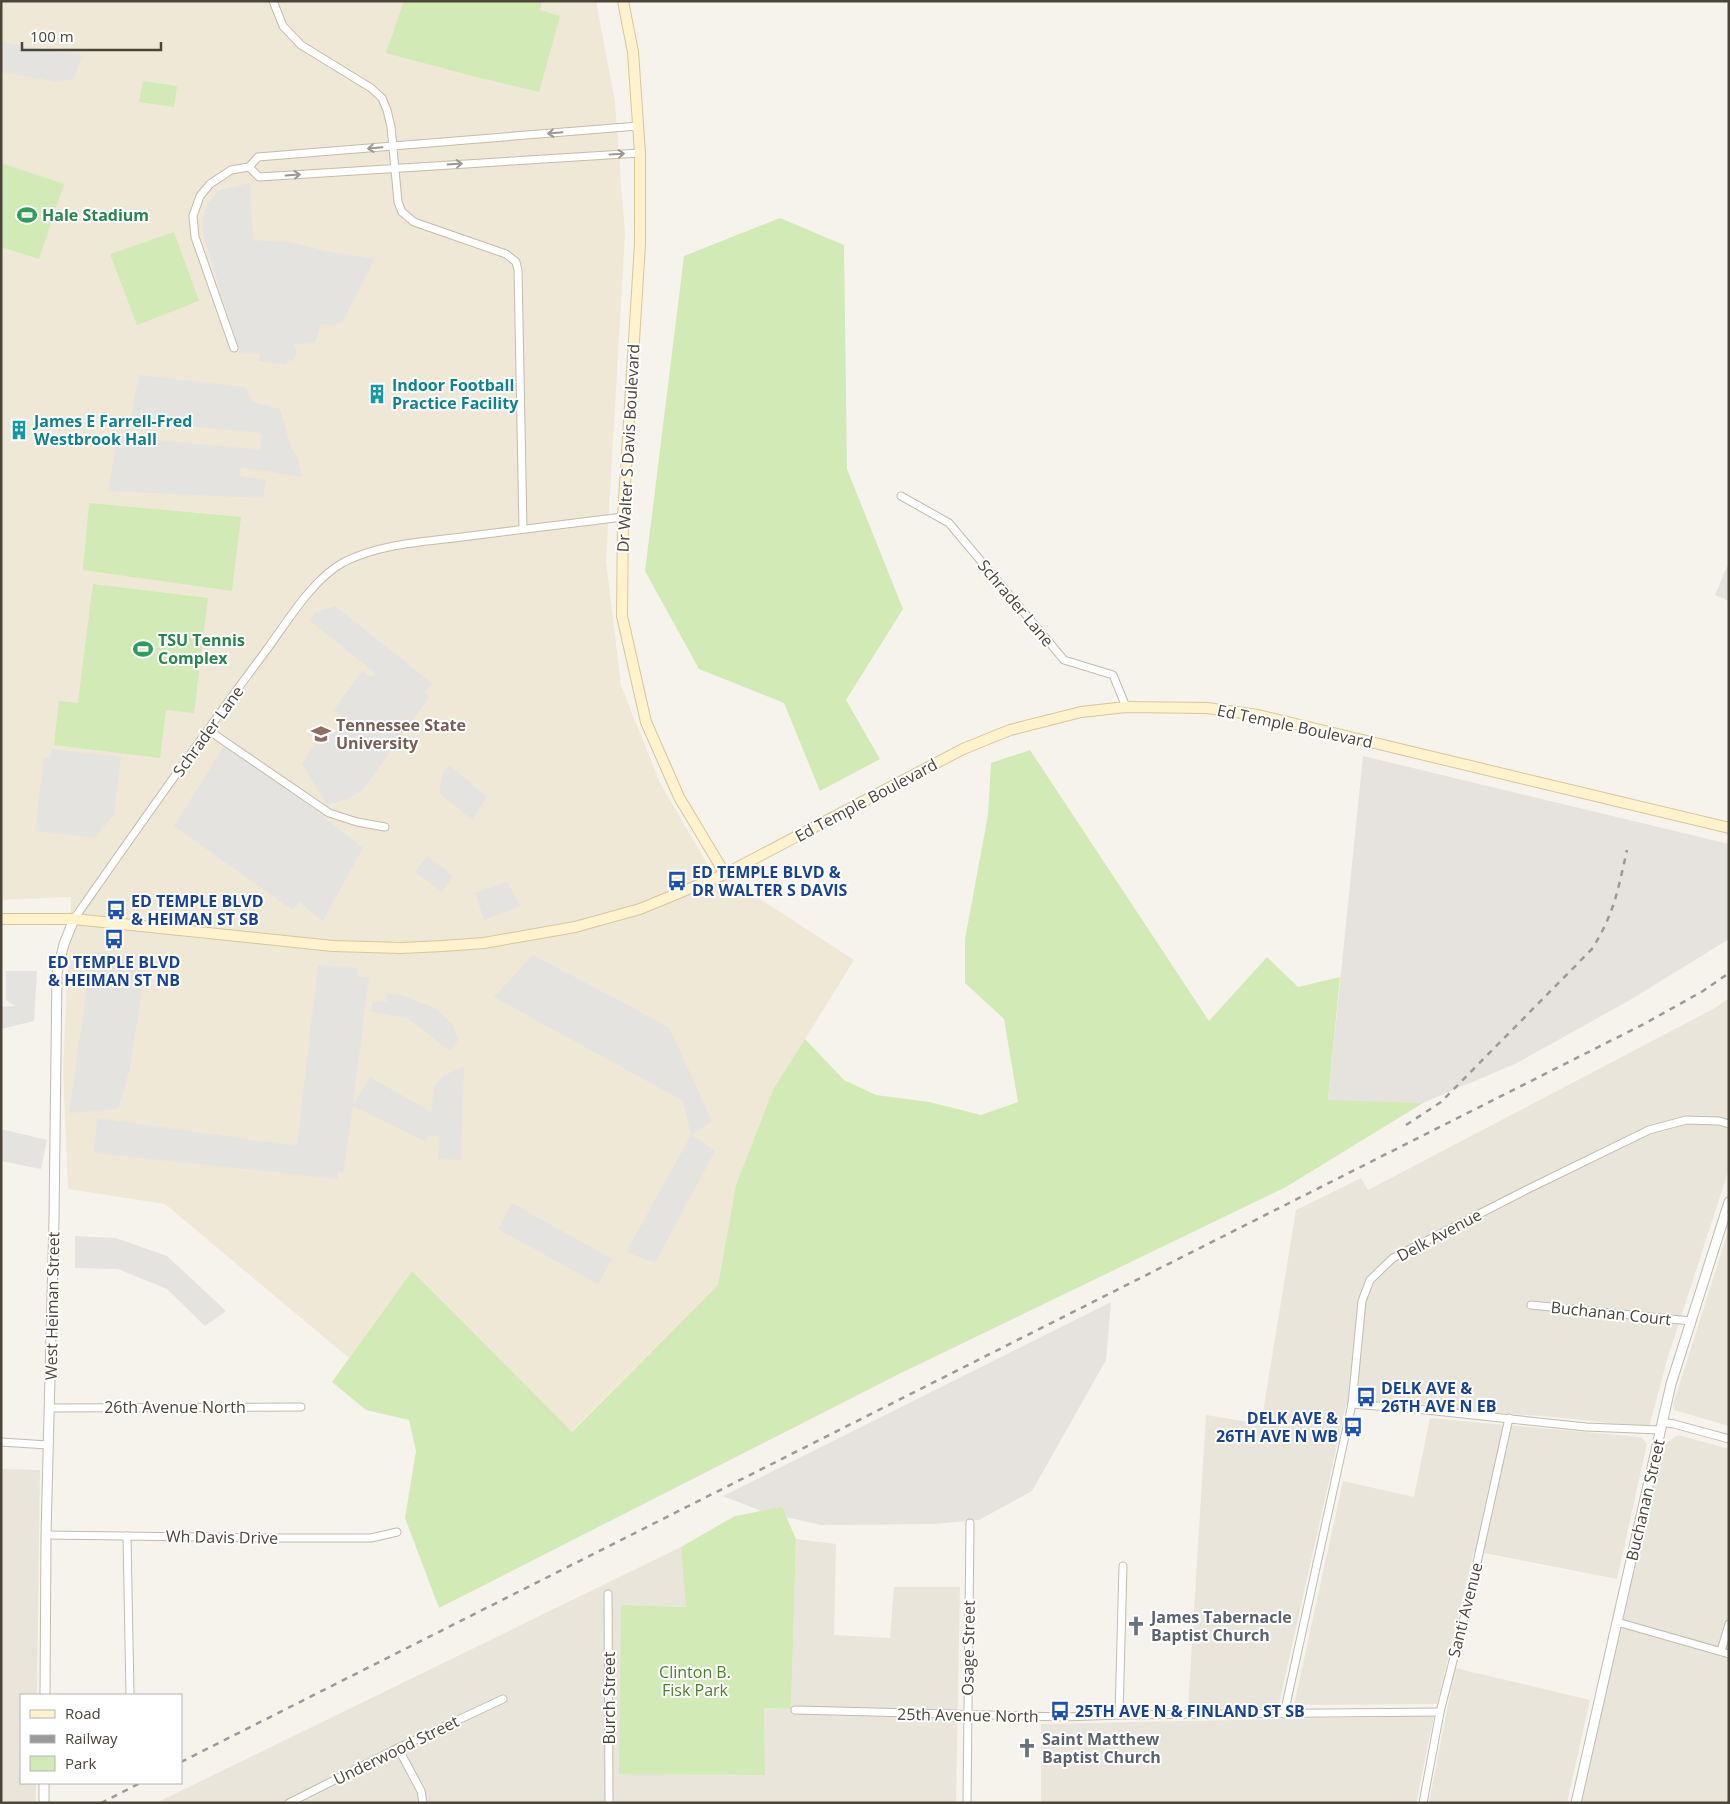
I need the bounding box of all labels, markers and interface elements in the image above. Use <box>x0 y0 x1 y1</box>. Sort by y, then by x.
scale bar <box>22 20 161 52</box>
text: 100 m <box>30 26 74 46</box>
one-way arrow <box>547 129 563 138</box>
one-way arrow <box>367 143 383 153</box>
one-way arrow <box>609 149 625 158</box>
one-way arrow <box>447 159 463 168</box>
one-way arrow <box>285 170 301 179</box>
sports icon: Hale Stadium <box>16 204 38 226</box>
place label: Hale Stadium <box>42 204 149 226</box>
street label: Dr Walter S Davis Boulevard <box>612 343 644 553</box>
place label: Indoor Football Practice Facility <box>392 374 519 414</box>
building icon: Indoor Football Practice Facility <box>366 383 388 405</box>
place label: James E Farrell-Fred Westbrook Hall <box>32 410 192 450</box>
building icon: James E Farrell-Fred Westbrook Hall <box>8 419 30 441</box>
street label: Schrader Lane <box>973 555 1059 651</box>
place label: TSU Tennis Complex <box>158 629 245 669</box>
sports icon: TSU Tennis Complex <box>132 638 154 660</box>
street label: Schrader Lane <box>168 681 248 781</box>
street label: Ed Temple Boulevard <box>1215 699 1375 753</box>
place label: Tennessee State University <box>336 714 466 754</box>
school or university icon: Tennessee State University <box>310 723 332 745</box>
street label: Ed Temple Boulevard <box>791 753 941 847</box>
place label: ED TEMPLE BLVD & DR WALTER S DAVIS <box>692 861 848 901</box>
bus stop icon: ED TEMPLE BLVD & DR WALTER S DAVIS <box>666 870 688 892</box>
place label: ED TEMPLE BLVD & HEIMAN ST SB <box>131 890 264 930</box>
bus stop icon: ED TEMPLE BLVD & HEIMAN ST SB <box>105 899 127 921</box>
bus stop icon: ED TEMPLE BLVD & HEIMAN ST NB <box>103 928 125 950</box>
place label: ED TEMPLE BLVD & HEIMAN ST NB <box>48 951 180 991</box>
street label: Delk Avenue <box>1393 1203 1485 1267</box>
street label: West Heiman Street <box>40 1231 64 1380</box>
street label: Buchanan Court <box>1550 1296 1673 1330</box>
place label: DELK AVE & 26TH AVE N EB <box>1381 1377 1496 1417</box>
bus stop icon: DELK AVE & 26TH AVE N EB <box>1355 1386 1377 1408</box>
street label: 26th Avenue North <box>104 1396 246 1418</box>
place label: DELK AVE & 26TH AVE N WB <box>1216 1407 1338 1447</box>
bus stop icon: DELK AVE & 26TH AVE N WB <box>1342 1416 1364 1438</box>
street label: Buchanan Street <box>1620 1437 1670 1563</box>
street label: Wh Davis Drive <box>166 1525 278 1549</box>
street label: Santi Avenue <box>1443 1560 1487 1660</box>
street label: Osage Street <box>956 1600 980 1696</box>
place label: James Tabernacle Baptist Church <box>1149 1606 1292 1646</box>
church icon: James Tabernacle Baptist Church <box>1125 1615 1147 1637</box>
street label: Burch Street <box>598 1651 620 1745</box>
park label: Clinton B. Fisk Park <box>659 1661 731 1701</box>
legend <box>20 1694 182 1784</box>
bus stop icon: 25TH AVE N & FINLAND ST SB <box>1049 1700 1071 1722</box>
place label: 25TH AVE N & FINLAND ST SB <box>1075 1700 1305 1722</box>
text: Road <box>65 1703 101 1723</box>
street label: 25th Avenue North <box>897 1703 1039 1727</box>
street label: Underwood Street <box>330 1710 463 1790</box>
text: Railway <box>65 1728 118 1748</box>
place label: Saint Matthew Baptist Church <box>1042 1728 1161 1768</box>
church icon: Saint Matthew Baptist Church <box>1016 1737 1038 1759</box>
text: Park <box>65 1753 96 1773</box>

